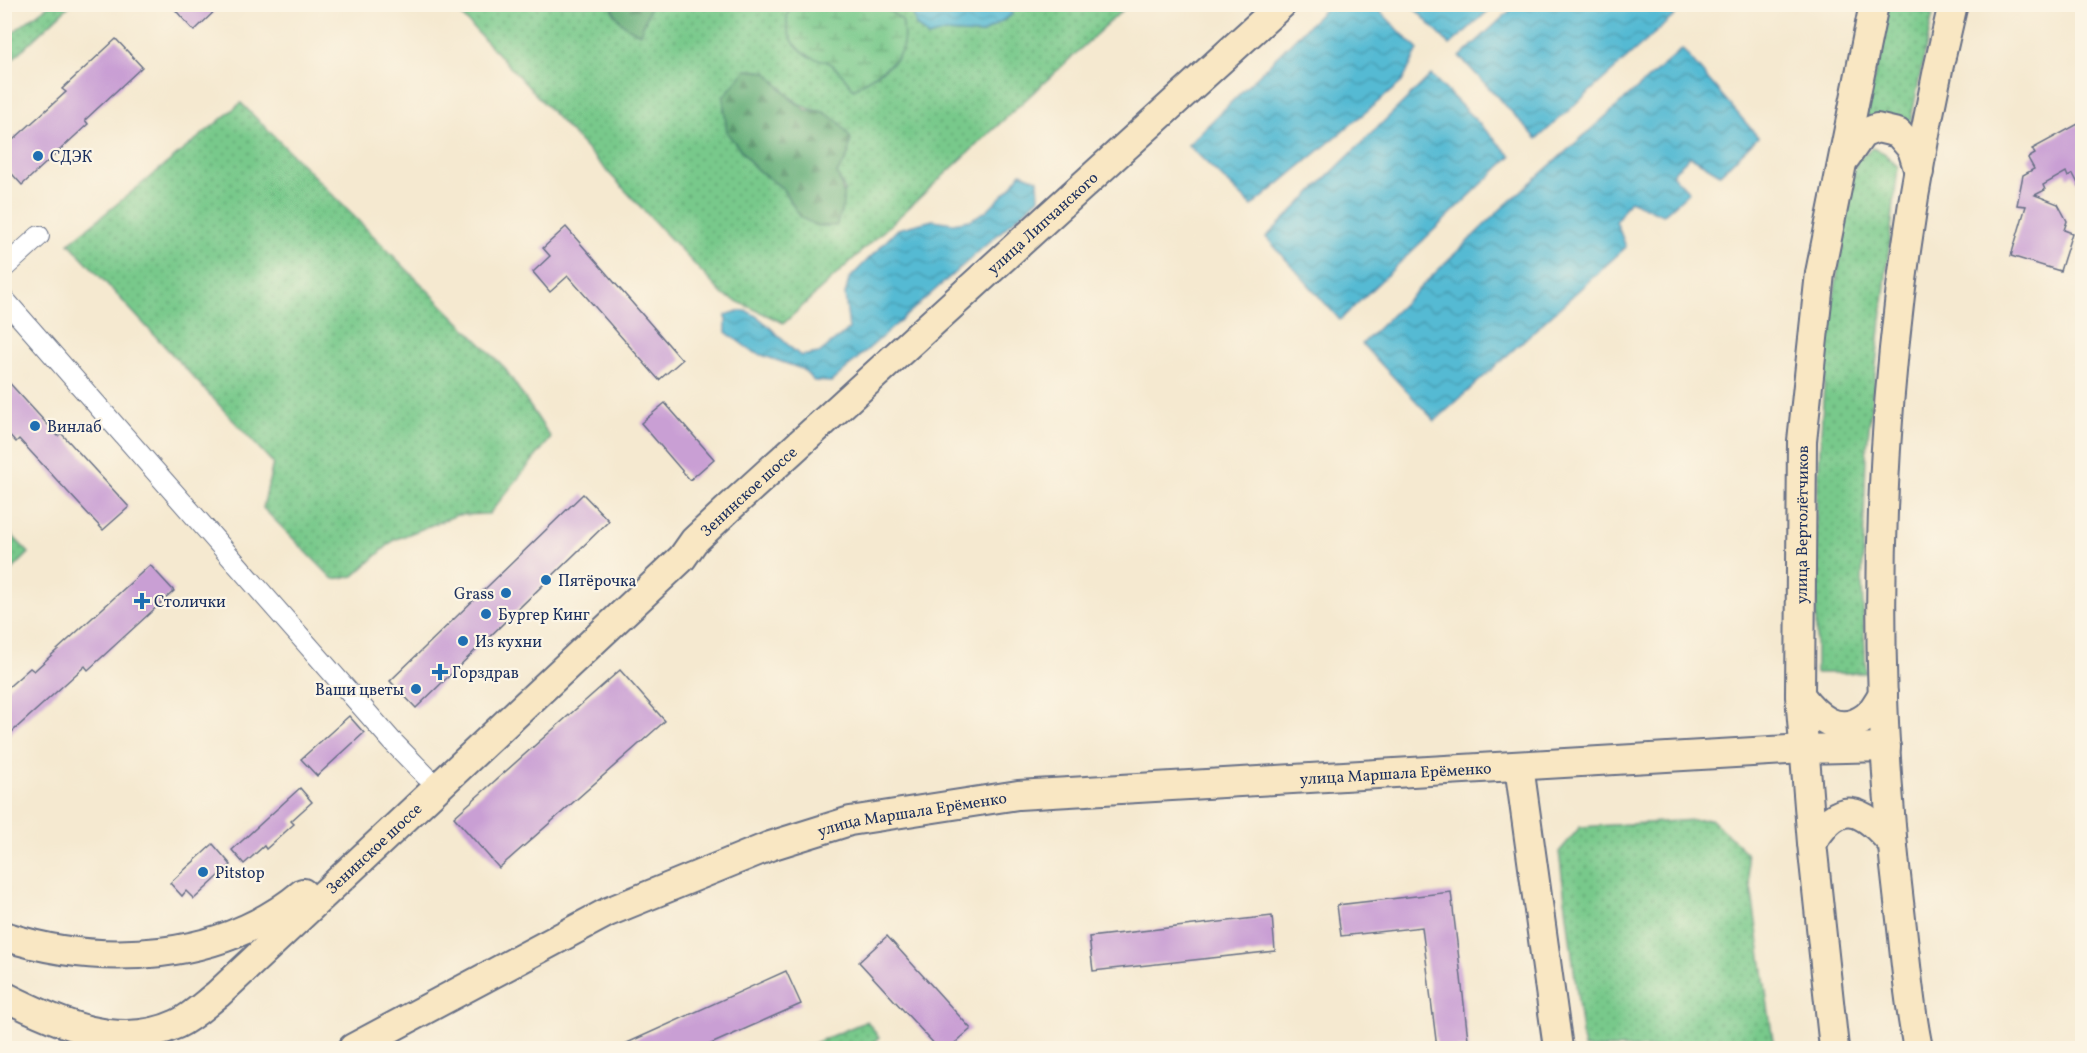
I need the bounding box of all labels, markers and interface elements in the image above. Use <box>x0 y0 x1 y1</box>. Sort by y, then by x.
place label: СДЭК <box>50 147 93 169</box>
marker: СДЭК <box>31 149 45 163</box>
street label: улица Липчанского <box>983 168 1104 281</box>
place label: Винлаб <box>47 417 102 439</box>
marker: Винлаб <box>28 419 42 433</box>
street label: Зенинское шоссе <box>696 442 803 543</box>
street label: улица Вертолётчиков <box>1792 445 1815 604</box>
place label: Пятёрочка <box>558 571 637 593</box>
marker: Пятёрочка <box>539 573 553 587</box>
place label: Grass <box>454 584 494 606</box>
marker: Grass <box>499 586 513 600</box>
place label: Столички <box>154 592 226 614</box>
marker: Столички <box>135 594 149 608</box>
place label: Бургер Кинг <box>498 605 590 627</box>
marker: Бургер Кинг <box>479 607 493 621</box>
place label: Из кухни <box>475 632 542 654</box>
marker: Из кухни <box>456 634 470 648</box>
place label: Горздрав <box>452 663 519 685</box>
marker: Горздрав <box>433 665 447 679</box>
place label: Ваши цветы <box>315 680 404 702</box>
marker: Ваши цветы <box>409 682 423 696</box>
street label: улица Маршала Ерёменко <box>1299 758 1492 791</box>
street label: улица Маршала Ерёменко <box>815 788 1008 843</box>
street label: Зенинское шоссе <box>322 799 428 900</box>
place label: Pitstop <box>215 863 265 885</box>
marker: Pitstop <box>196 865 210 879</box>

